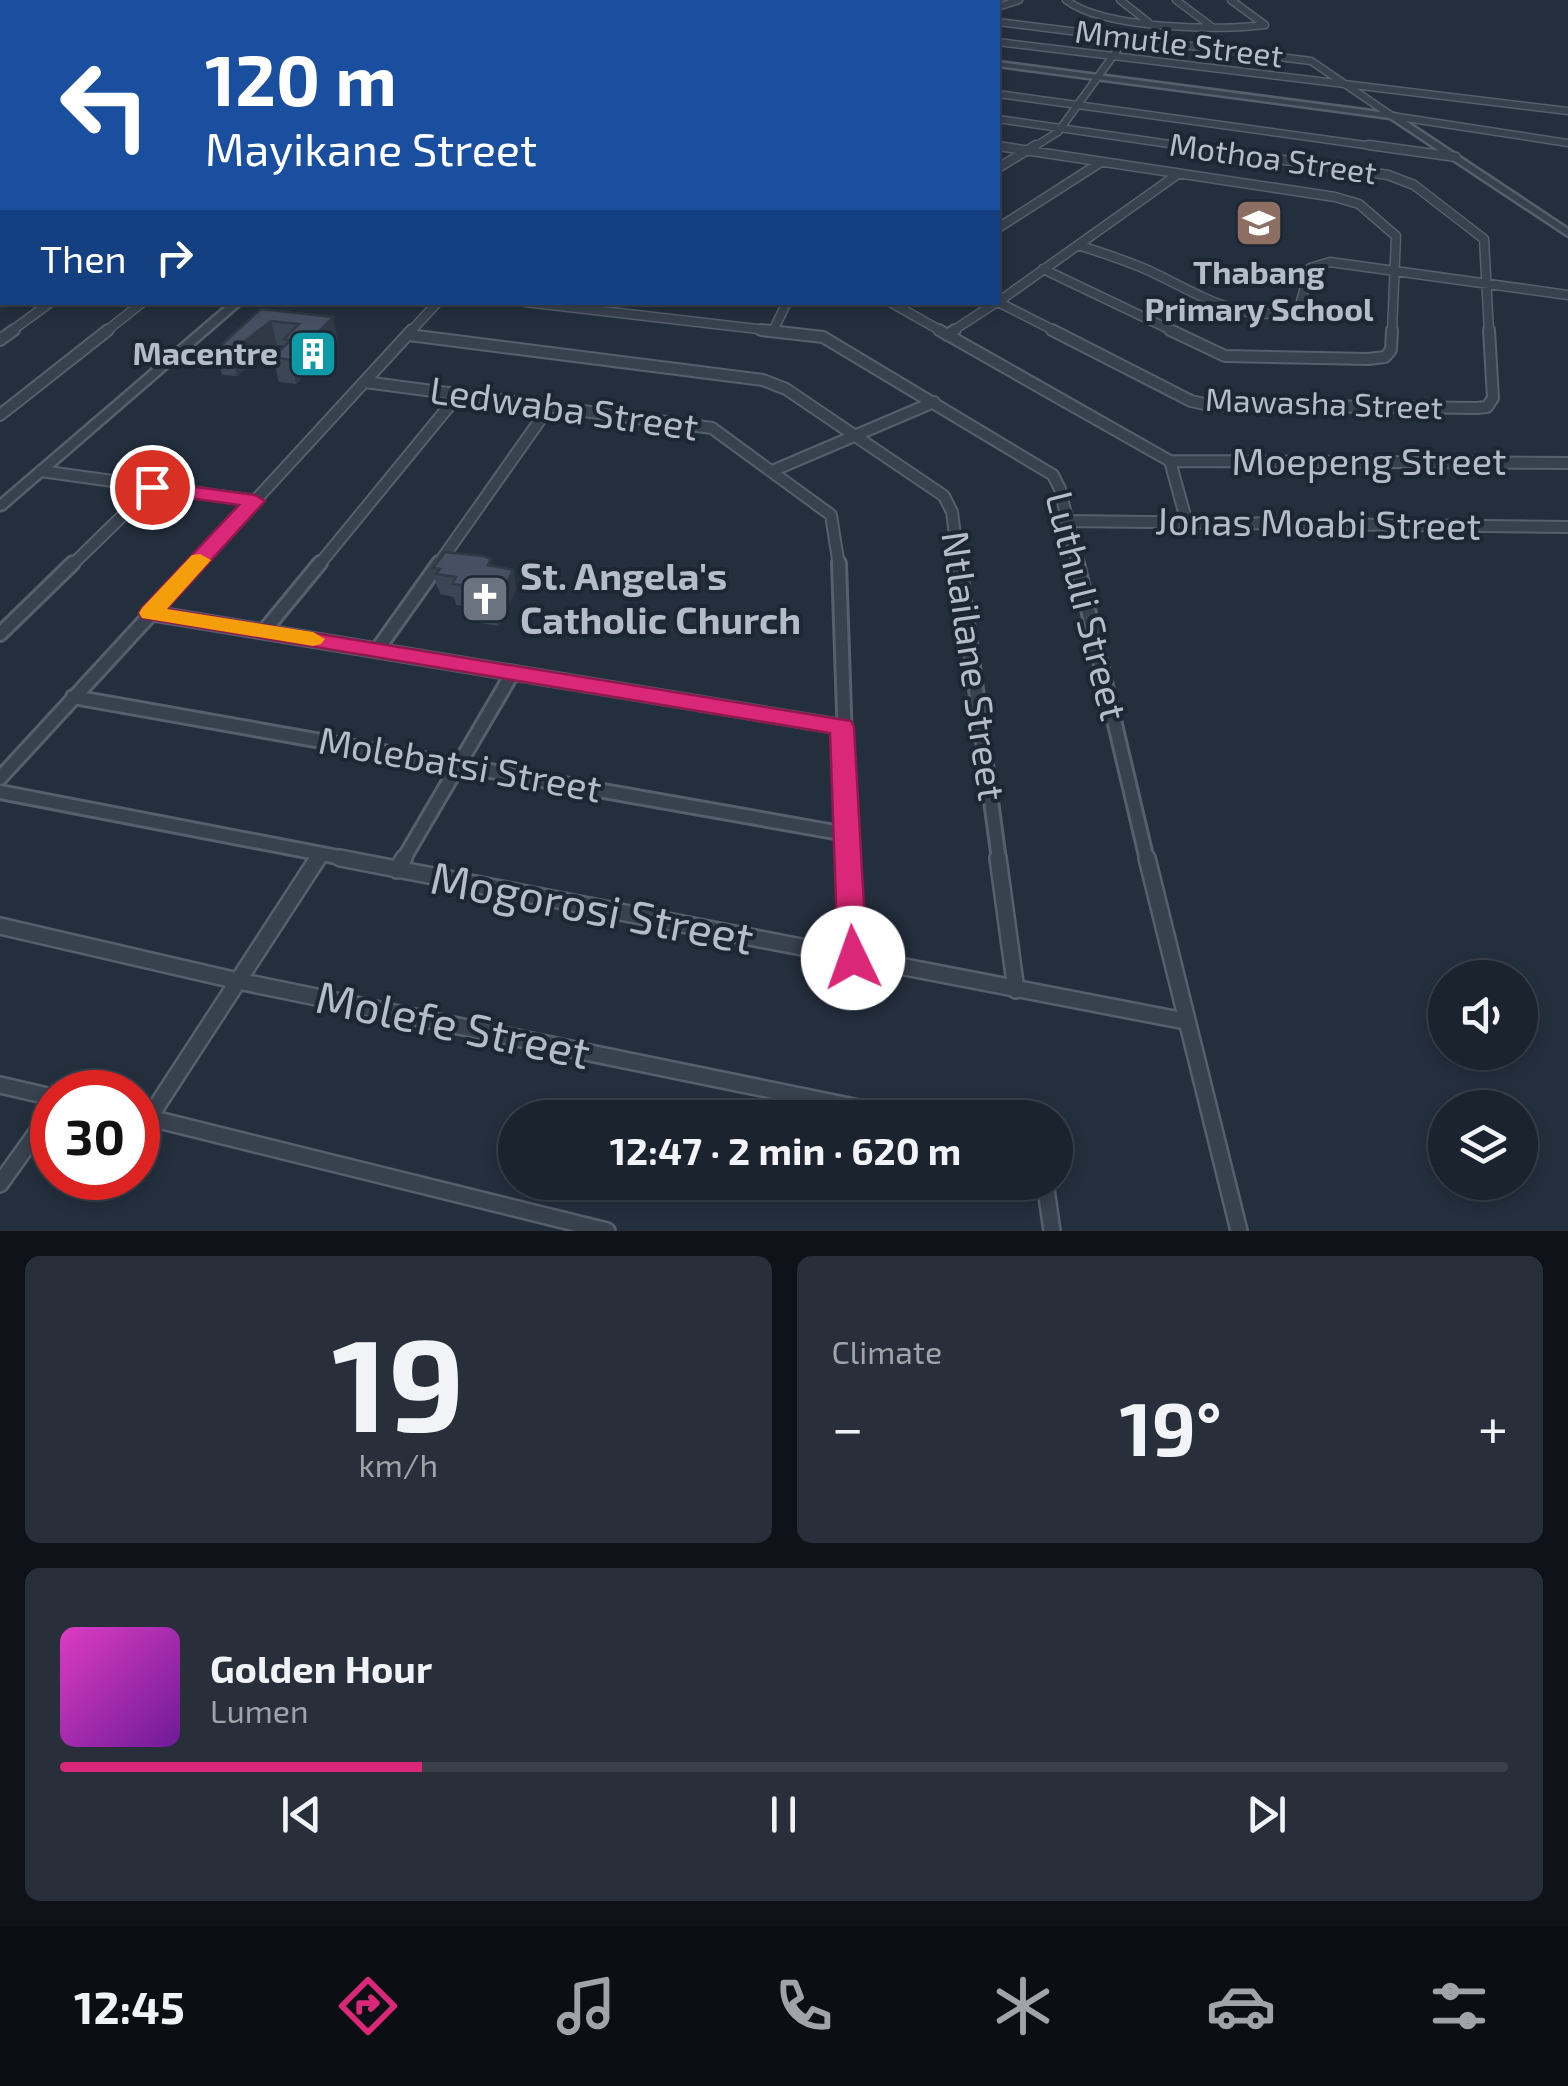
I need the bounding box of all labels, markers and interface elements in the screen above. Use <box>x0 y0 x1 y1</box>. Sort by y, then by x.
street label: Mmutle Street <box>1073 10 1285 74</box>
text: 120 m <box>205 36 397 120</box>
icon: left <box>40 40 170 170</box>
text: Mayikane Street <box>205 121 537 175</box>
street label: Mothoa Street <box>1167 124 1379 190</box>
school or university icon: Thabang Primary School <box>1233 197 1285 249</box>
icon: right <box>147 230 202 285</box>
text: Then <box>40 235 127 281</box>
place label: Thabang Primary School <box>1144 252 1374 328</box>
building icon: Macentre <box>287 328 339 380</box>
place label: Macentre <box>133 333 278 371</box>
street label: Ledwaba Street <box>427 365 701 449</box>
street label: Mawasha Street <box>1205 379 1444 425</box>
street label: Moepeng Street <box>1231 437 1507 483</box>
pin <box>110 445 195 530</box>
icon: arrive <box>125 460 180 515</box>
street label: Luthuli Street <box>1037 486 1139 725</box>
street label: Jonas Moabi Street <box>1155 496 1481 548</box>
street label: Ntlailane Street <box>933 528 1017 803</box>
place label: St. Angela's Catholic Church <box>520 552 801 642</box>
church icon: St. Angela's Catholic Church <box>459 573 511 625</box>
street label: Molebatsi Street <box>315 716 605 811</box>
street label: Mogorosi Street <box>426 848 758 964</box>
position arrow <box>801 906 905 1010</box>
map controls <box>1428 960 1538 1200</box>
button: sound <box>1428 960 1538 1070</box>
street label: Molefe Street <box>312 968 595 1078</box>
speed limit sign: 30 <box>30 1070 160 1200</box>
button: layers <box>1428 1090 1538 1200</box>
text: 12:47 · 2 min · 620 m <box>610 1127 961 1173</box>
text: 19 <box>332 1302 465 1458</box>
text: Climate <box>832 1332 942 1370</box>
text: 19° <box>1119 1381 1222 1471</box>
text: − <box>832 1393 864 1459</box>
text: + <box>1478 1393 1508 1459</box>
text: km/h <box>359 1445 438 1483</box>
text: Golden Hour <box>210 1645 432 1691</box>
text: Lumen <box>210 1691 309 1729</box>
icon: previous <box>274 1787 329 1842</box>
icon: pause <box>756 1787 811 1842</box>
icon: next <box>1239 1787 1294 1842</box>
icon: directions <box>333 1971 403 2041</box>
icon: music <box>551 1971 621 2041</box>
icon: phone <box>769 1971 839 2041</box>
icon: climate <box>988 1971 1058 2041</box>
icon: car <box>1206 1971 1276 2041</box>
icon: filters <box>1424 1971 1494 2041</box>
text: 12:45 <box>74 1979 185 2033</box>

